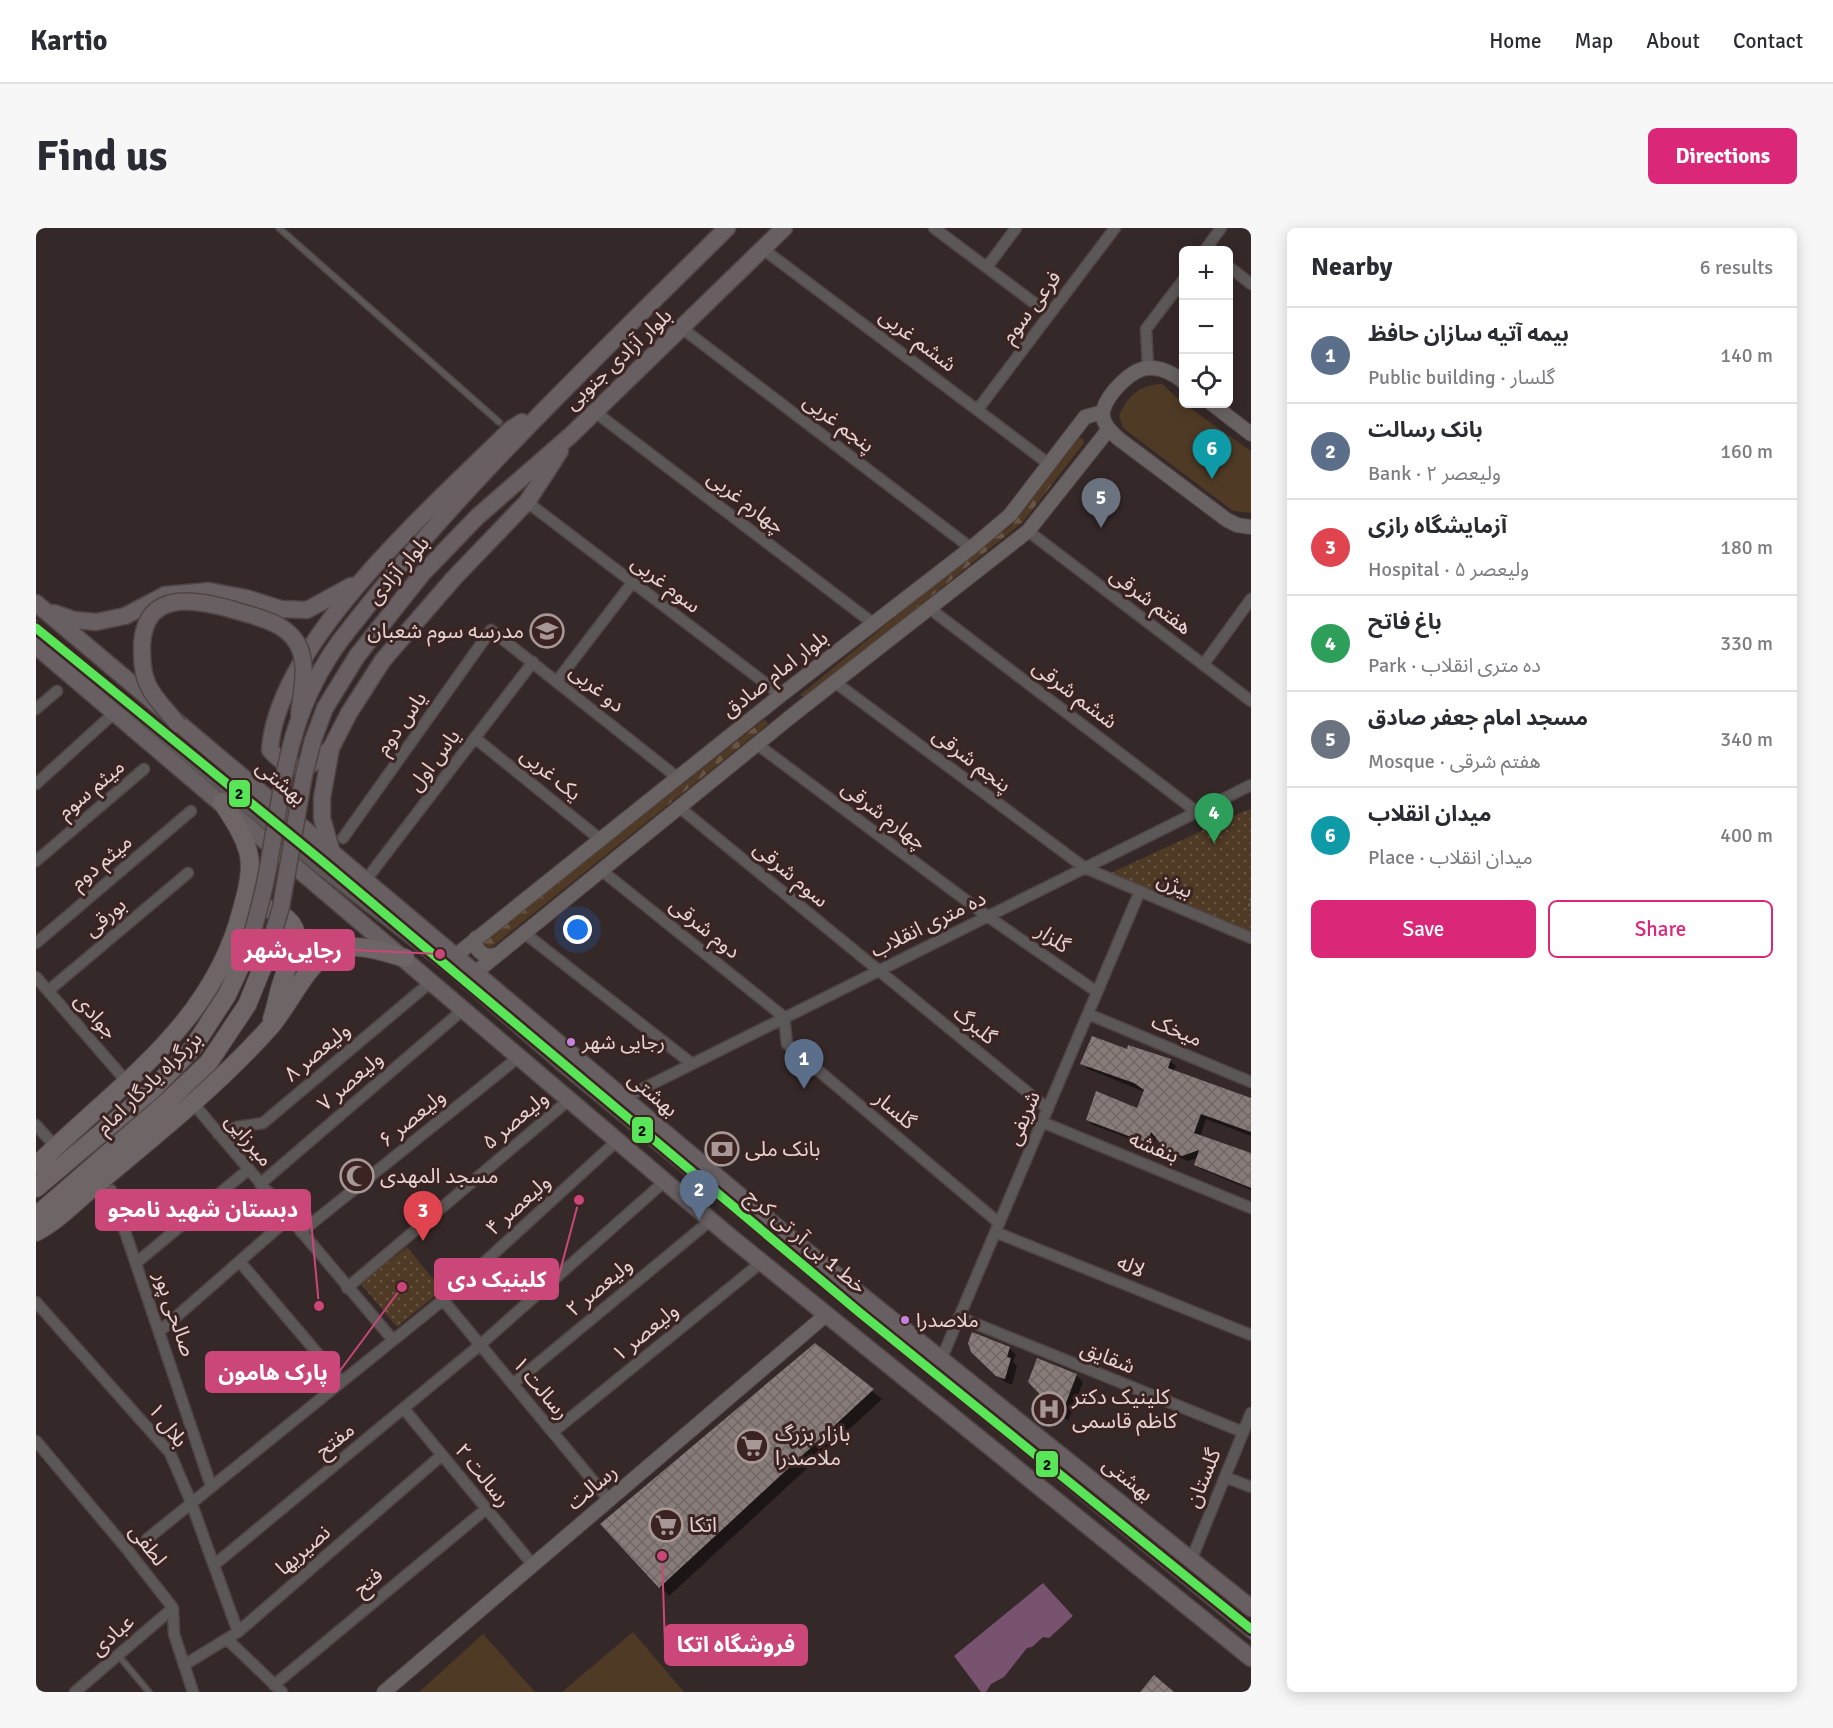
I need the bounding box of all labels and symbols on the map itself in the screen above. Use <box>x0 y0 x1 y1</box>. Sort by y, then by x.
street label: فرعی سوم <box>995 265 1069 350</box>
street label: بلوار آزادی جنوبی <box>559 303 677 415</box>
street label: ششم غربی <box>873 303 962 379</box>
street label: پنجم غربی <box>797 388 880 460</box>
pin: 6 <box>1192 430 1232 479</box>
street label: چهارم غربی <box>700 464 790 542</box>
pin: 5 <box>1082 478 1120 528</box>
street label: بلوار آزادی <box>361 530 435 610</box>
street label: سوم غربی <box>624 549 706 621</box>
street label: هفتم شرقی <box>1104 562 1197 642</box>
school or university icon: مدرسه سوم شعبان <box>529 613 565 649</box>
place label: مدرسه سوم شعبان <box>367 618 524 647</box>
street label: بلوار امام صادق <box>717 625 835 726</box>
street label: ششم شرقی <box>1026 654 1123 736</box>
street label: دو غربی <box>564 658 630 718</box>
street label: یاس دوم <box>370 686 435 762</box>
street label: پنجم شرقی <box>926 722 1017 800</box>
street label: یاس اول <box>402 724 466 796</box>
street label: یک غربی <box>515 742 587 806</box>
street label: میثم سوم <box>52 753 132 827</box>
street label: بهشتى <box>251 754 311 810</box>
street label: چهارم شرقی <box>835 775 932 858</box>
line badge: 2 <box>228 779 251 808</box>
text: 2 <box>235 784 243 804</box>
pin: 4 <box>1194 794 1234 843</box>
street label: میثم دوم <box>65 829 139 898</box>
street label: سوم شرقی <box>746 835 834 915</box>
street label: بیژن <box>1153 866 1197 904</box>
street label: ده متری انقلاب <box>866 885 990 963</box>
street label: بورقی <box>78 892 132 942</box>
street label: دوم شرقی <box>663 892 746 967</box>
your location <box>563 915 592 944</box>
street label: گلزار <box>1030 917 1075 959</box>
callout: رجایی‌شهر <box>232 930 354 970</box>
text: رجایی‌شهر <box>243 937 342 964</box>
street label: جوادی <box>69 987 123 1045</box>
street label: گلبرگ <box>948 1000 1002 1050</box>
street label: میخک <box>1148 1008 1206 1052</box>
street label: ولیعصر ۸ <box>279 1017 355 1087</box>
street label: بزرگراه یادگار امام <box>91 1026 209 1142</box>
place label: رجایی شهر <box>581 1030 665 1055</box>
marker: رجایی شهر <box>565 1036 577 1048</box>
pin: 1 <box>784 1040 824 1089</box>
street label: ولیعصر ۷ <box>312 1045 388 1117</box>
street label: بهشتى <box>623 1066 683 1122</box>
street label: ولیعصر ۶ <box>373 1083 451 1153</box>
street label: گلسار <box>868 1084 921 1135</box>
street label: ولیعصر ۵ <box>477 1085 553 1155</box>
street label: شریفی <box>1000 1087 1046 1149</box>
street label: میرزایی <box>219 1108 279 1172</box>
line badge: 2 <box>631 1116 654 1144</box>
text: 2 <box>638 1121 646 1141</box>
street label: بنفشه <box>1125 1125 1183 1169</box>
bank icon: بانک ملی <box>704 1131 740 1167</box>
place label: بانک ملی <box>745 1136 820 1162</box>
mosque icon: مسجد المهدی <box>339 1158 375 1194</box>
place label: مسجد المهدی <box>380 1163 498 1189</box>
street label: ولیعصر ۴ <box>480 1169 556 1241</box>
pin: 2 <box>680 1170 718 1220</box>
street label: خط 1 بی آر تی کرج <box>739 1183 872 1301</box>
callout: دبستان شهید نامجو <box>96 1190 310 1230</box>
pin: 3 <box>404 1192 442 1241</box>
text: دبستان شهید نامجو <box>108 1196 298 1223</box>
street label: لاله <box>1113 1249 1149 1283</box>
street label: ولیعصر ۲ <box>561 1252 637 1322</box>
callout: کلینیک دی <box>435 1259 558 1299</box>
text: کلینیک دی <box>447 1266 548 1293</box>
street label: صالحی پور <box>148 1267 202 1360</box>
street label: ولیعصر ۱ <box>606 1297 684 1367</box>
place label: ملاصدرا <box>916 1308 979 1333</box>
marker: ملاصدرا <box>899 1314 911 1326</box>
street label: شقایق <box>1077 1334 1139 1380</box>
street label: رسالت ۱ <box>507 1351 575 1425</box>
callout: پارک هامون <box>206 1352 339 1392</box>
text: پارک هامون <box>218 1359 328 1387</box>
place label: کلینیک دکتر کاظم قاسمی <box>1071 1384 1177 1436</box>
hospital icon: کلینیک دکتر کاظم قاسمی <box>1031 1391 1067 1427</box>
street label: بلال ۱ <box>143 1398 193 1452</box>
street label: مفتح <box>310 1416 361 1465</box>
place label: بازار بزرگ ملاصدرا <box>775 1421 851 1471</box>
supermarket icon: بازار بزرگ ملاصدرا <box>734 1428 770 1464</box>
street label: رسالت ۲ <box>449 1438 517 1512</box>
street label: گلستان <box>1179 1444 1227 1511</box>
line badge: 2 <box>1035 1450 1059 1478</box>
street label: بهشتى <box>1097 1451 1159 1507</box>
text: 2 <box>1043 1455 1051 1475</box>
street label: رسالت <box>561 1458 623 1516</box>
supermarket icon: اتکا <box>648 1507 684 1543</box>
place label: اتکا <box>689 1512 717 1538</box>
street label: لطفی <box>124 1519 172 1571</box>
street label: نصیریها <box>270 1519 336 1581</box>
street label: فتح <box>348 1562 389 1603</box>
street label: عبادی <box>85 1609 139 1661</box>
callout: فروشگاه اتکا <box>665 1625 807 1665</box>
text: فروشگاه اتکا <box>677 1631 795 1658</box>

